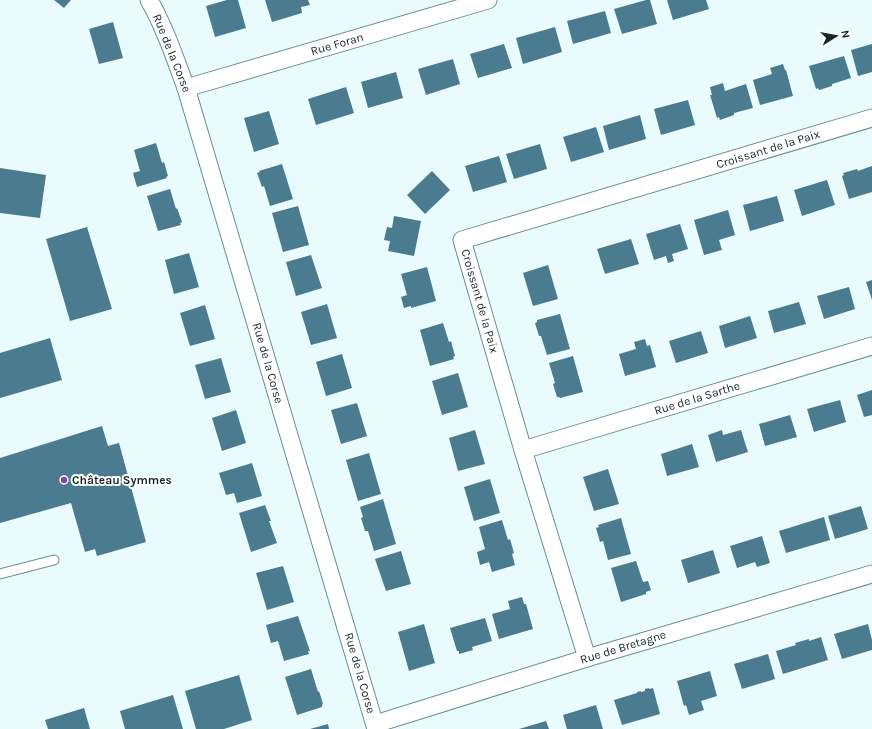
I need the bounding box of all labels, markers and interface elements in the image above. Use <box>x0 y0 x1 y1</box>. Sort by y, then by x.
street label: Rue de la Corse <box>150 12 194 94</box>
north arrow <box>816 16 856 56</box>
text: N <box>838 29 852 39</box>
street label: Rue Foran <box>309 30 365 58</box>
street label: Croissant de la Paix <box>715 127 821 171</box>
street label: Croissant de la Paix <box>458 247 502 355</box>
street label: Rue de la Corse <box>250 321 286 405</box>
street label: Rue de la Sarthe <box>653 378 741 418</box>
place label: Château Symmes <box>72 473 172 487</box>
marker: Château Symmes <box>59 475 69 485</box>
street label: Rue de Bretagne <box>578 627 668 667</box>
street label: Rue de la Corse <box>342 631 378 715</box>

